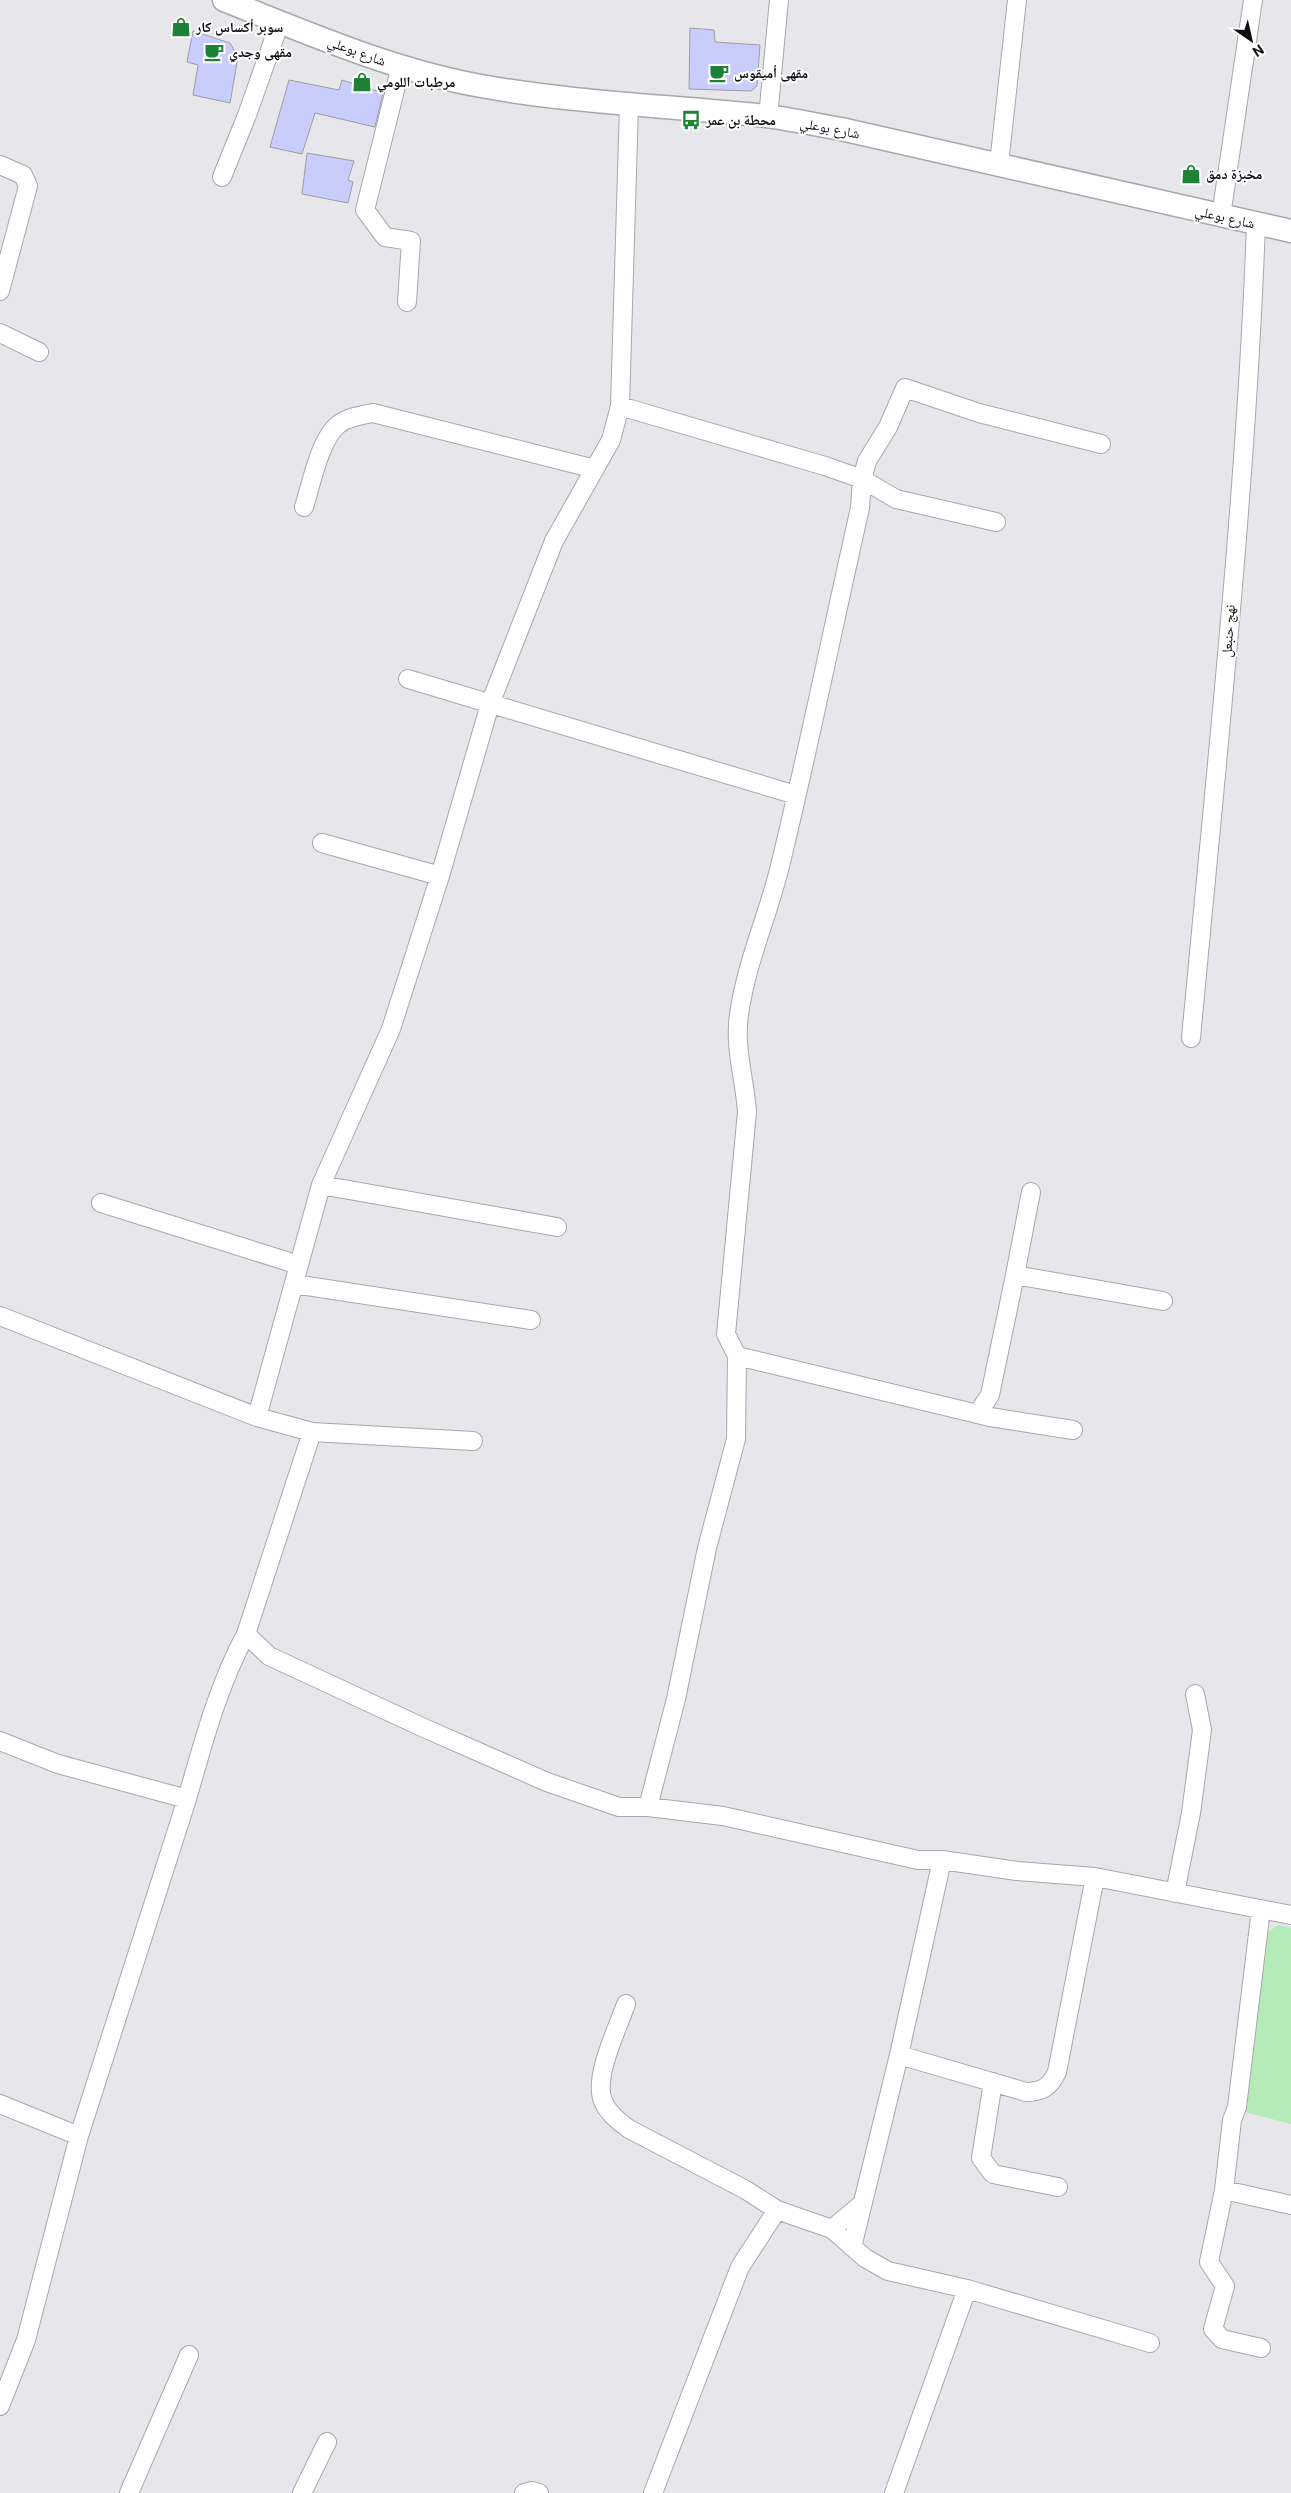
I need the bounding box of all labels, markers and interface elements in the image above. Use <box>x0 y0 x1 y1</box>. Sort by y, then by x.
north arrow <box>1226 15 1276 65</box>
shop icon: سوبر أكساس كار <box>170 16 192 38</box>
place label: سوبر أكساس كار <box>195 19 284 36</box>
street label: شارع بوعلي <box>325 33 388 72</box>
cafe icon: مقهى وجدي <box>203 41 225 63</box>
text: N <box>1250 41 1267 60</box>
place label: مقهى وجدي <box>229 44 292 63</box>
cafe icon: مقهى أميقوس <box>708 62 730 84</box>
place label: مقهى أميقوس <box>734 65 808 82</box>
shop icon: مرطبات اللومي <box>351 71 373 93</box>
place label: مرطبات اللومي <box>377 74 455 93</box>
bus stop icon: محطة بن عمر <box>680 109 702 131</box>
place label: محطة بن عمر <box>705 112 776 129</box>
street label: شارع بوعلي <box>798 114 861 145</box>
shop icon: مخبزة دمق <box>1180 163 1202 185</box>
place label: مخبزة دمق <box>1206 166 1262 183</box>
street label: شارع بوعلي <box>1193 202 1256 235</box>
street label: نهج حنبعل <box>1218 604 1240 658</box>

